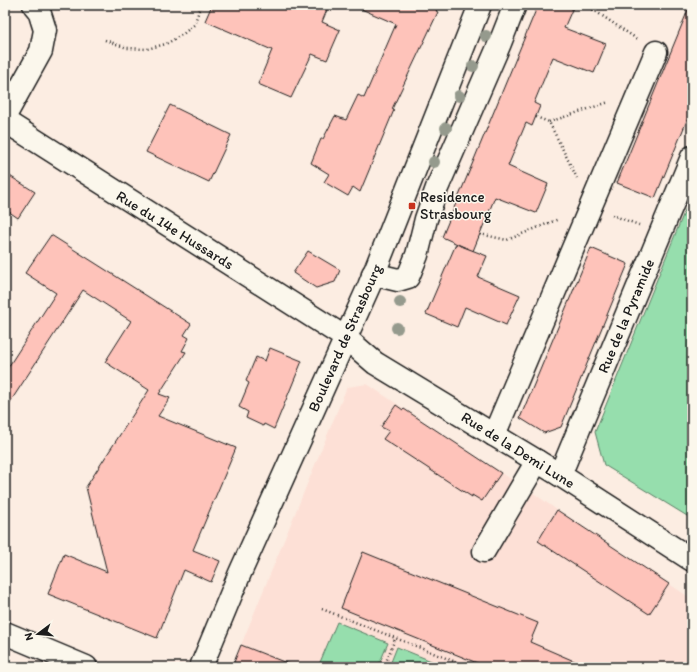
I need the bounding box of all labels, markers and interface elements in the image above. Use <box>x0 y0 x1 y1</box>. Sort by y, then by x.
street label: Rue du 14e Hussards <box>113 187 237 274</box>
place label: Residence Strasbourg <box>420 188 492 223</box>
marker: Residence Strasbourg <box>407 201 417 211</box>
street label: Rue de la Pyramide <box>594 256 658 376</box>
street label: Boulevard de Strasbourg <box>304 261 386 415</box>
street label: Rue de la Demi Lune <box>458 408 578 492</box>
north arrow <box>18 614 58 654</box>
text: N <box>22 631 36 642</box>

